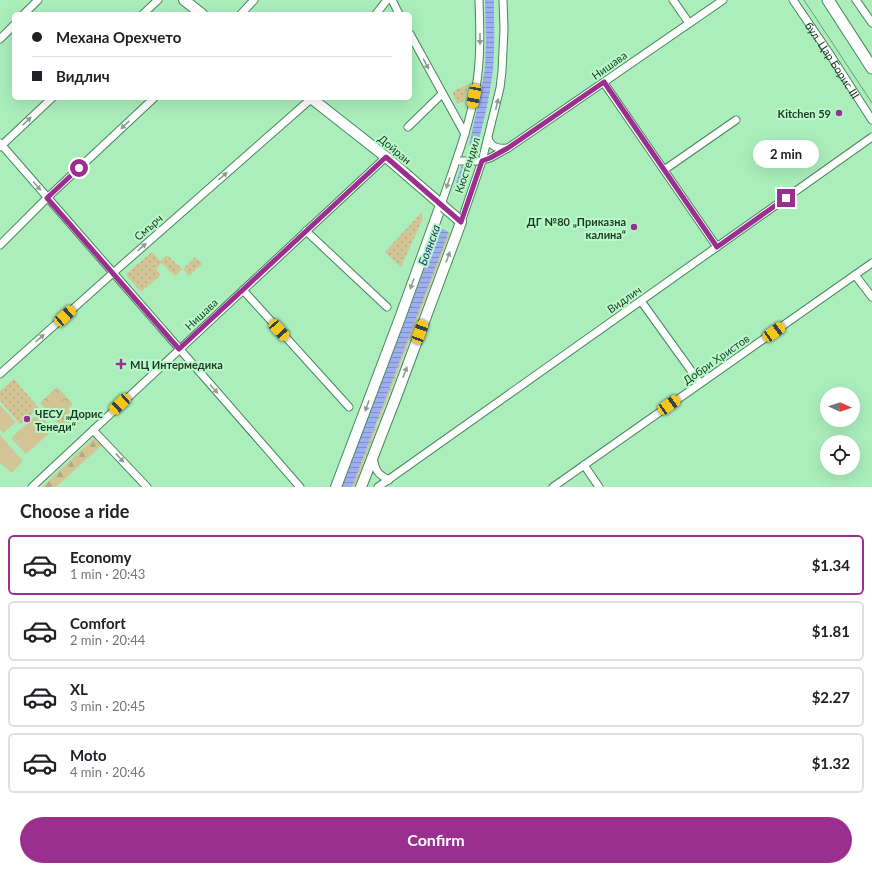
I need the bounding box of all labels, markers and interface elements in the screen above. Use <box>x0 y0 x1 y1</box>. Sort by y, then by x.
street label: бул. Цар Борис III <box>803 19 863 101</box>
text: Механа Орехчето <box>56 28 181 46</box>
one-way arrow <box>477 33 483 46</box>
street label: Нишава <box>589 48 629 82</box>
one-way arrow <box>423 59 429 70</box>
text: Видлич <box>56 67 110 85</box>
car <box>466 83 482 109</box>
one-way arrow <box>494 98 500 111</box>
place label: Kitchen 59 <box>778 107 831 120</box>
marker: Kitchen 59 <box>834 108 844 118</box>
one-way arrow <box>22 117 32 126</box>
one-way arrow <box>120 120 130 129</box>
street label: Дойран <box>376 132 414 166</box>
street label: Кюстендил <box>452 135 482 195</box>
callout: 2 min <box>753 140 819 168</box>
text: 2 min <box>770 146 802 162</box>
route start <box>70 159 88 177</box>
one-way arrow <box>218 171 228 181</box>
one-way arrow <box>445 177 451 189</box>
one-way arrow <box>32 180 41 191</box>
route end <box>777 189 795 207</box>
street label: Смърч <box>131 211 165 243</box>
place label: ДГ №80 „Приказна калина“ <box>527 215 626 241</box>
water label: Боянска <box>415 222 443 268</box>
marker: ДГ №80 „Приказна калина“ <box>629 222 639 232</box>
one-way arrow <box>138 243 147 252</box>
one-way arrow <box>446 250 452 262</box>
one-way arrow <box>409 279 415 291</box>
street label: Видлич <box>604 283 644 315</box>
street label: Нишава <box>182 296 220 332</box>
car <box>52 304 78 328</box>
car <box>267 317 291 343</box>
car <box>410 319 430 345</box>
car <box>761 320 787 344</box>
street label: Добри Христов <box>680 331 752 387</box>
one-way arrow <box>35 334 45 343</box>
marker: МЦ Интермедика <box>115 358 127 370</box>
place label: МЦ Интермедика <box>130 358 223 371</box>
one-way arrow <box>403 366 409 378</box>
one-way arrow <box>210 384 219 394</box>
north arrow <box>820 387 860 427</box>
map controls <box>820 387 860 475</box>
car <box>107 391 133 417</box>
car <box>656 393 682 417</box>
one-way arrow <box>363 401 369 413</box>
place label: ЧЕСУ „Дорис Тенеди“ <box>35 407 103 433</box>
marker: ЧЕСУ „Дорис Тенеди“ <box>22 414 32 424</box>
button: locate <box>820 435 860 475</box>
one-way arrow <box>115 453 124 463</box>
text: Choose a ride <box>20 500 129 522</box>
icon: car <box>22 547 58 583</box>
text: Economy <box>70 548 131 566</box>
text: $1.34 <box>812 556 850 574</box>
text: 1 min · 20:43 <box>70 566 145 582</box>
icon: car <box>22 613 58 649</box>
text: Comfort <box>70 614 126 632</box>
text: $1.81 <box>812 622 850 640</box>
text: 2 min · 20:44 <box>70 632 145 648</box>
icon: car <box>22 679 58 715</box>
text: XL <box>70 680 88 698</box>
text: $2.27 <box>812 688 850 706</box>
text: 3 min · 20:45 <box>70 698 145 714</box>
icon: car <box>22 745 58 781</box>
text: Moto <box>70 746 107 764</box>
text: $1.32 <box>812 754 850 772</box>
text: 4 min · 20:46 <box>70 764 145 780</box>
button: Confirm <box>20 817 852 863</box>

